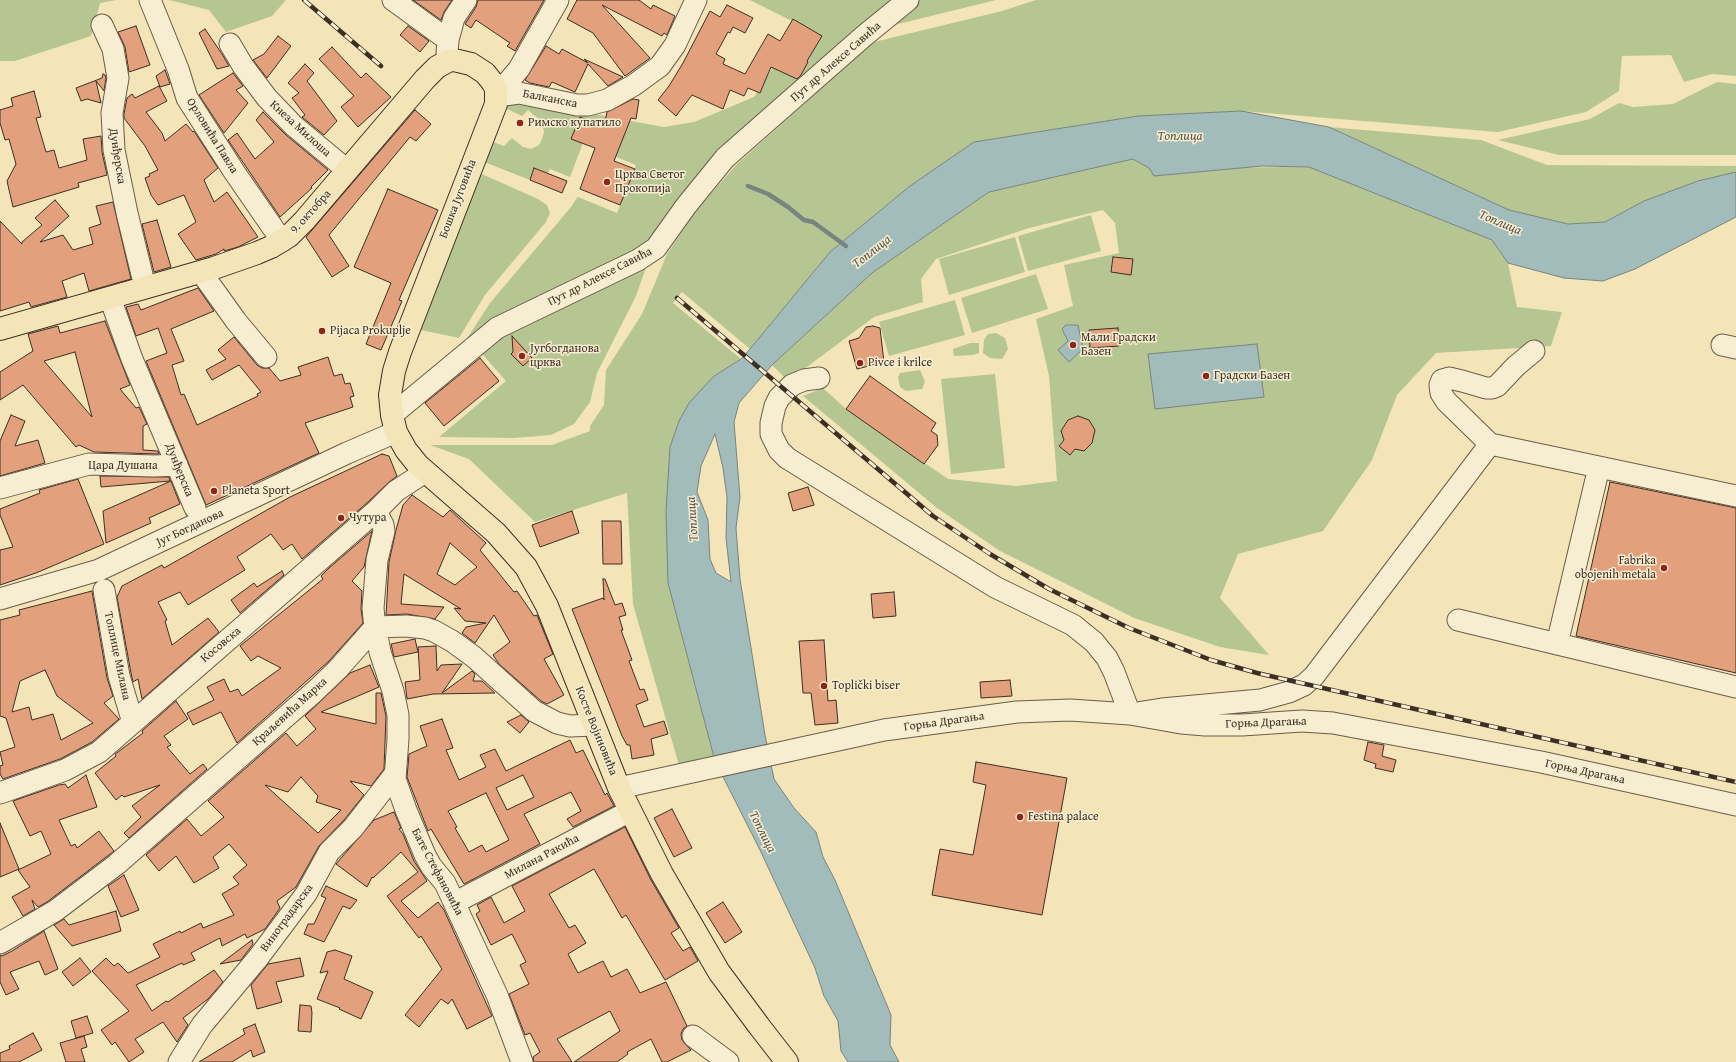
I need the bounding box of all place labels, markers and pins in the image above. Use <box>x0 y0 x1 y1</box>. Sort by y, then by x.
place label: Римско купатило <box>528 116 621 130</box>
marker: Римско купатило <box>515 118 525 128</box>
place label: Црква Светог Прокопија <box>615 168 685 196</box>
marker: Црква Светог Прокопија <box>602 177 612 187</box>
place label: Pijaca Prokuplje <box>330 324 411 338</box>
marker: Pijaca Prokuplje <box>317 326 327 336</box>
place label: Мали Градски Базен <box>1081 331 1156 359</box>
marker: Мали Градски Базен <box>1068 340 1078 350</box>
place label: Југбогданова црква <box>530 342 599 370</box>
marker: Југбогданова црква <box>517 351 527 361</box>
place label: Pivce i krilce <box>868 356 932 370</box>
marker: Pivce i krilce <box>855 358 865 368</box>
place label: Градски Базен <box>1214 369 1290 383</box>
marker: Градски Базен <box>1201 371 1211 381</box>
place label: Planeta Sport <box>222 484 290 498</box>
marker: Planeta Sport <box>209 486 219 496</box>
place label: Чутура <box>349 511 387 525</box>
marker: Чутура <box>336 513 346 523</box>
place label: Fabrika obojenih metala <box>1575 554 1656 582</box>
marker: Fabrika obojenih metala <box>1659 563 1669 573</box>
place label: Toplički biser <box>832 679 900 693</box>
marker: Toplički biser <box>819 681 829 691</box>
place label: Festina palace <box>1028 810 1099 824</box>
marker: Festina palace <box>1015 812 1025 822</box>

